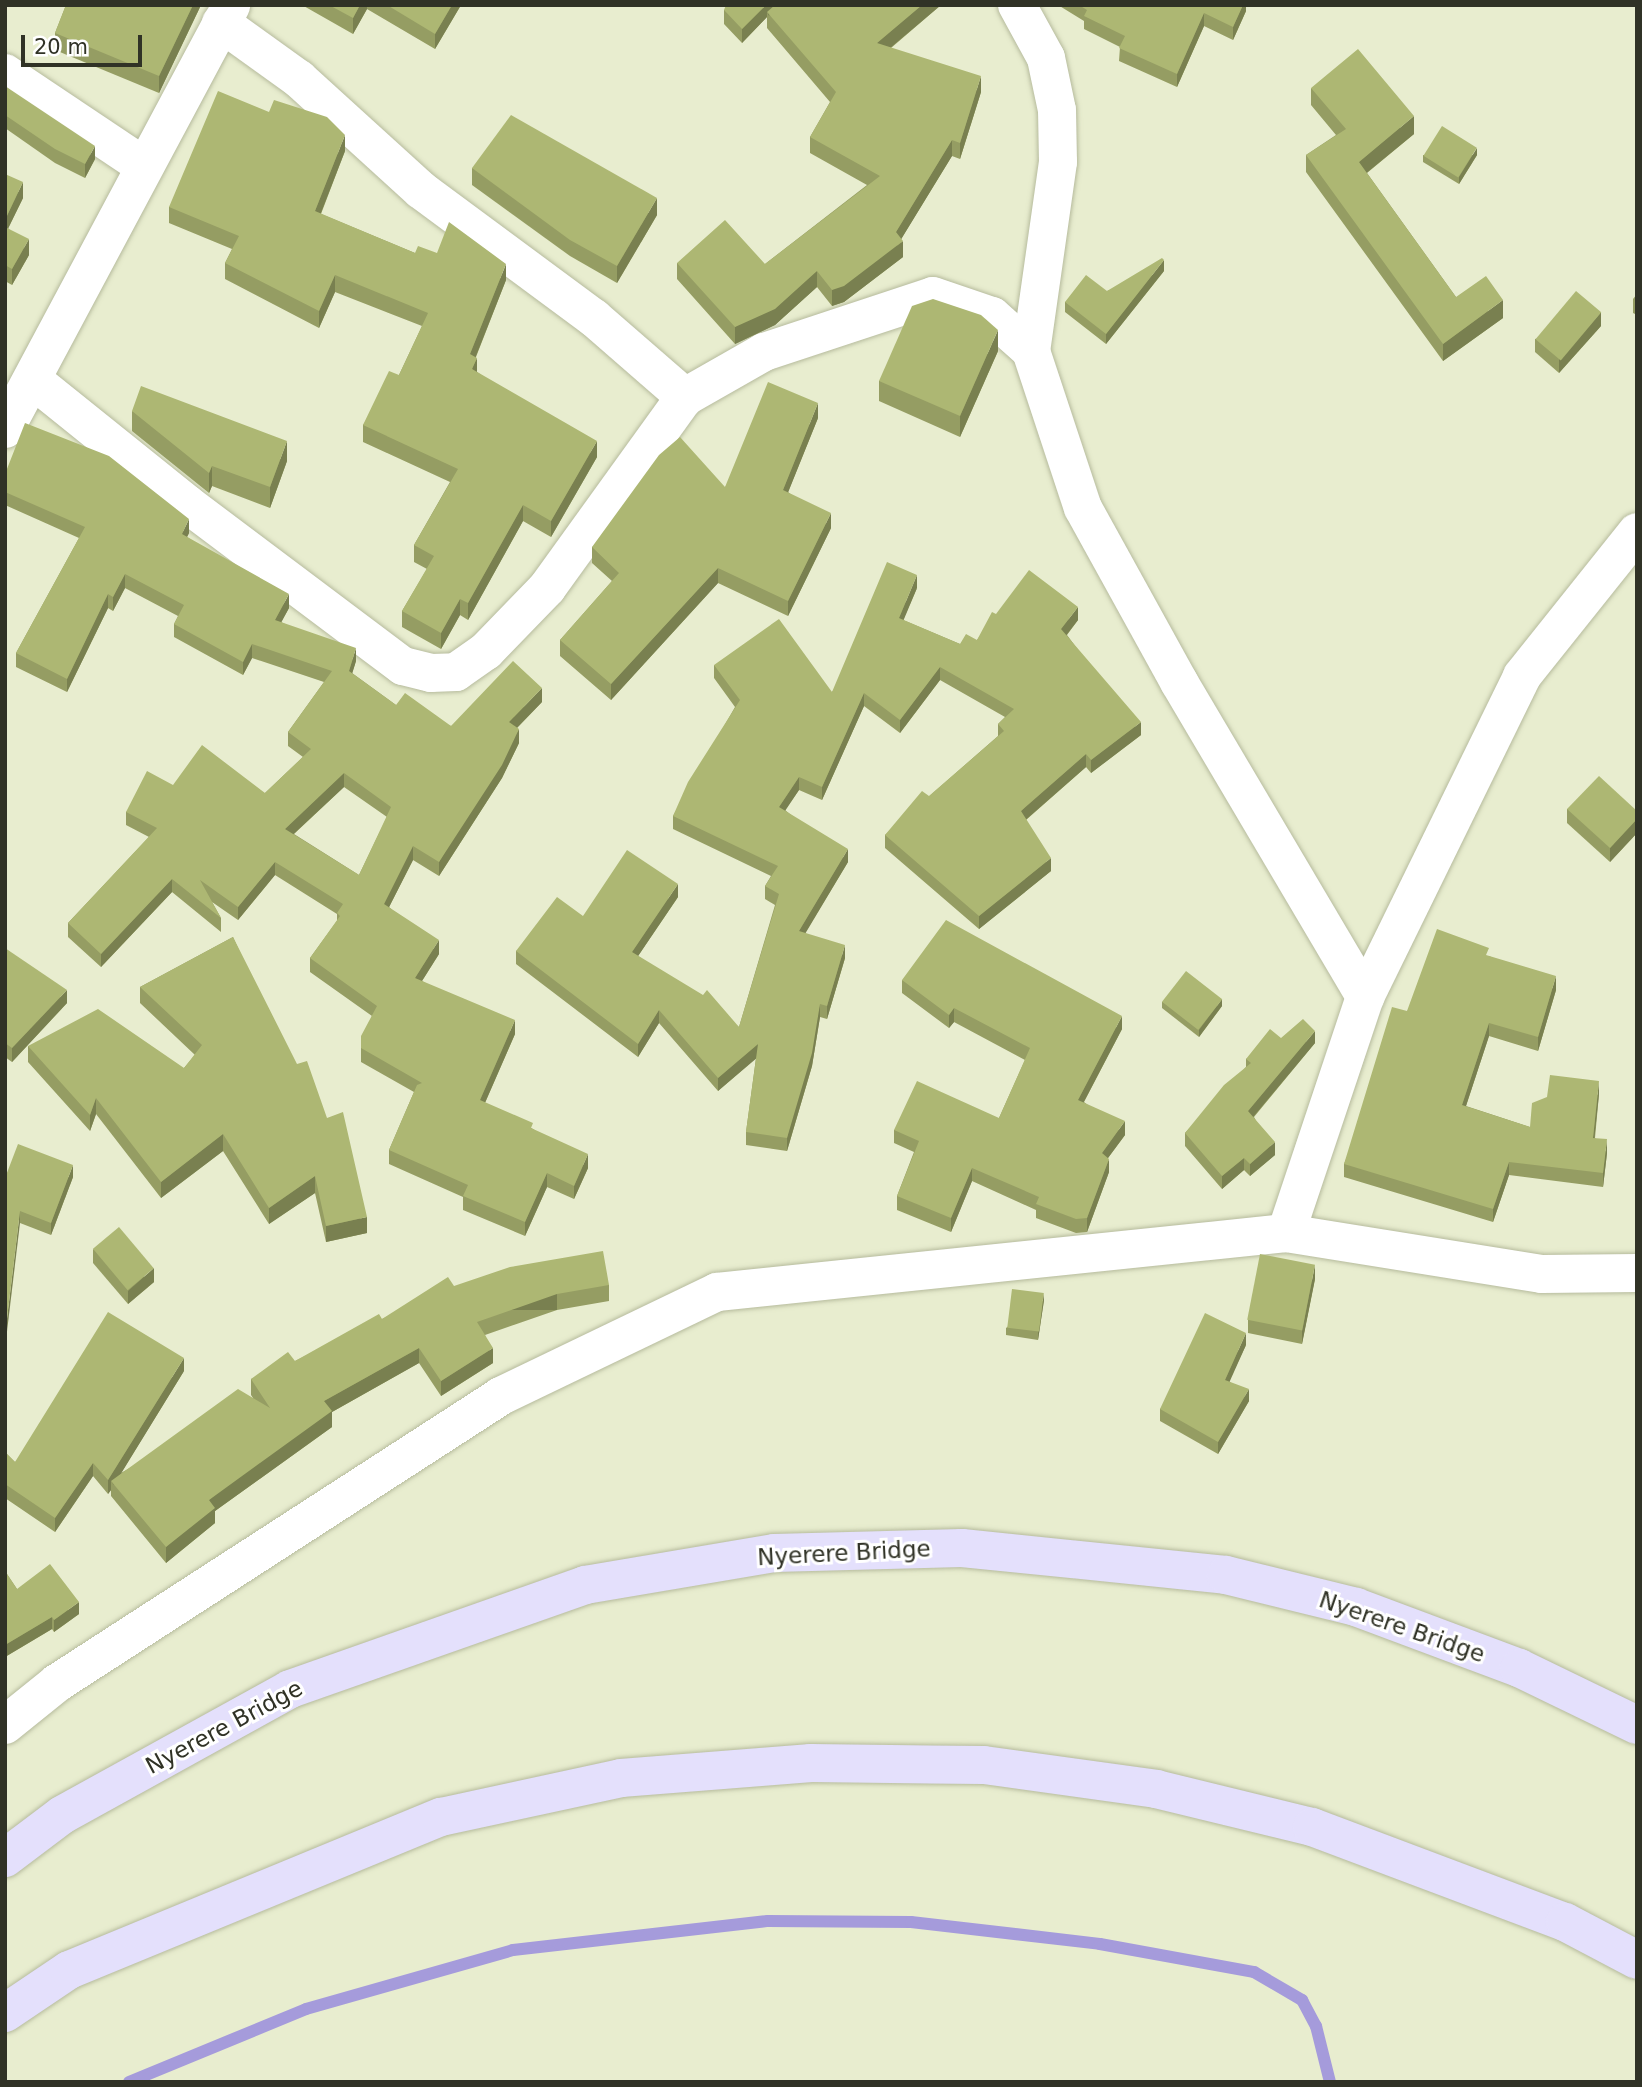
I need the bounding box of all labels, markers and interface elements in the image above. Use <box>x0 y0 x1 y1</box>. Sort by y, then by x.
scale bar <box>24 21 145 65</box>
text: 20 m <box>34 35 88 59</box>
street label: Nyerere Bridge <box>757 1535 931 1571</box>
street label: Nyerere Bridge <box>1316 1586 1488 1668</box>
street label: Nyerere Bridge <box>141 1674 307 1780</box>

